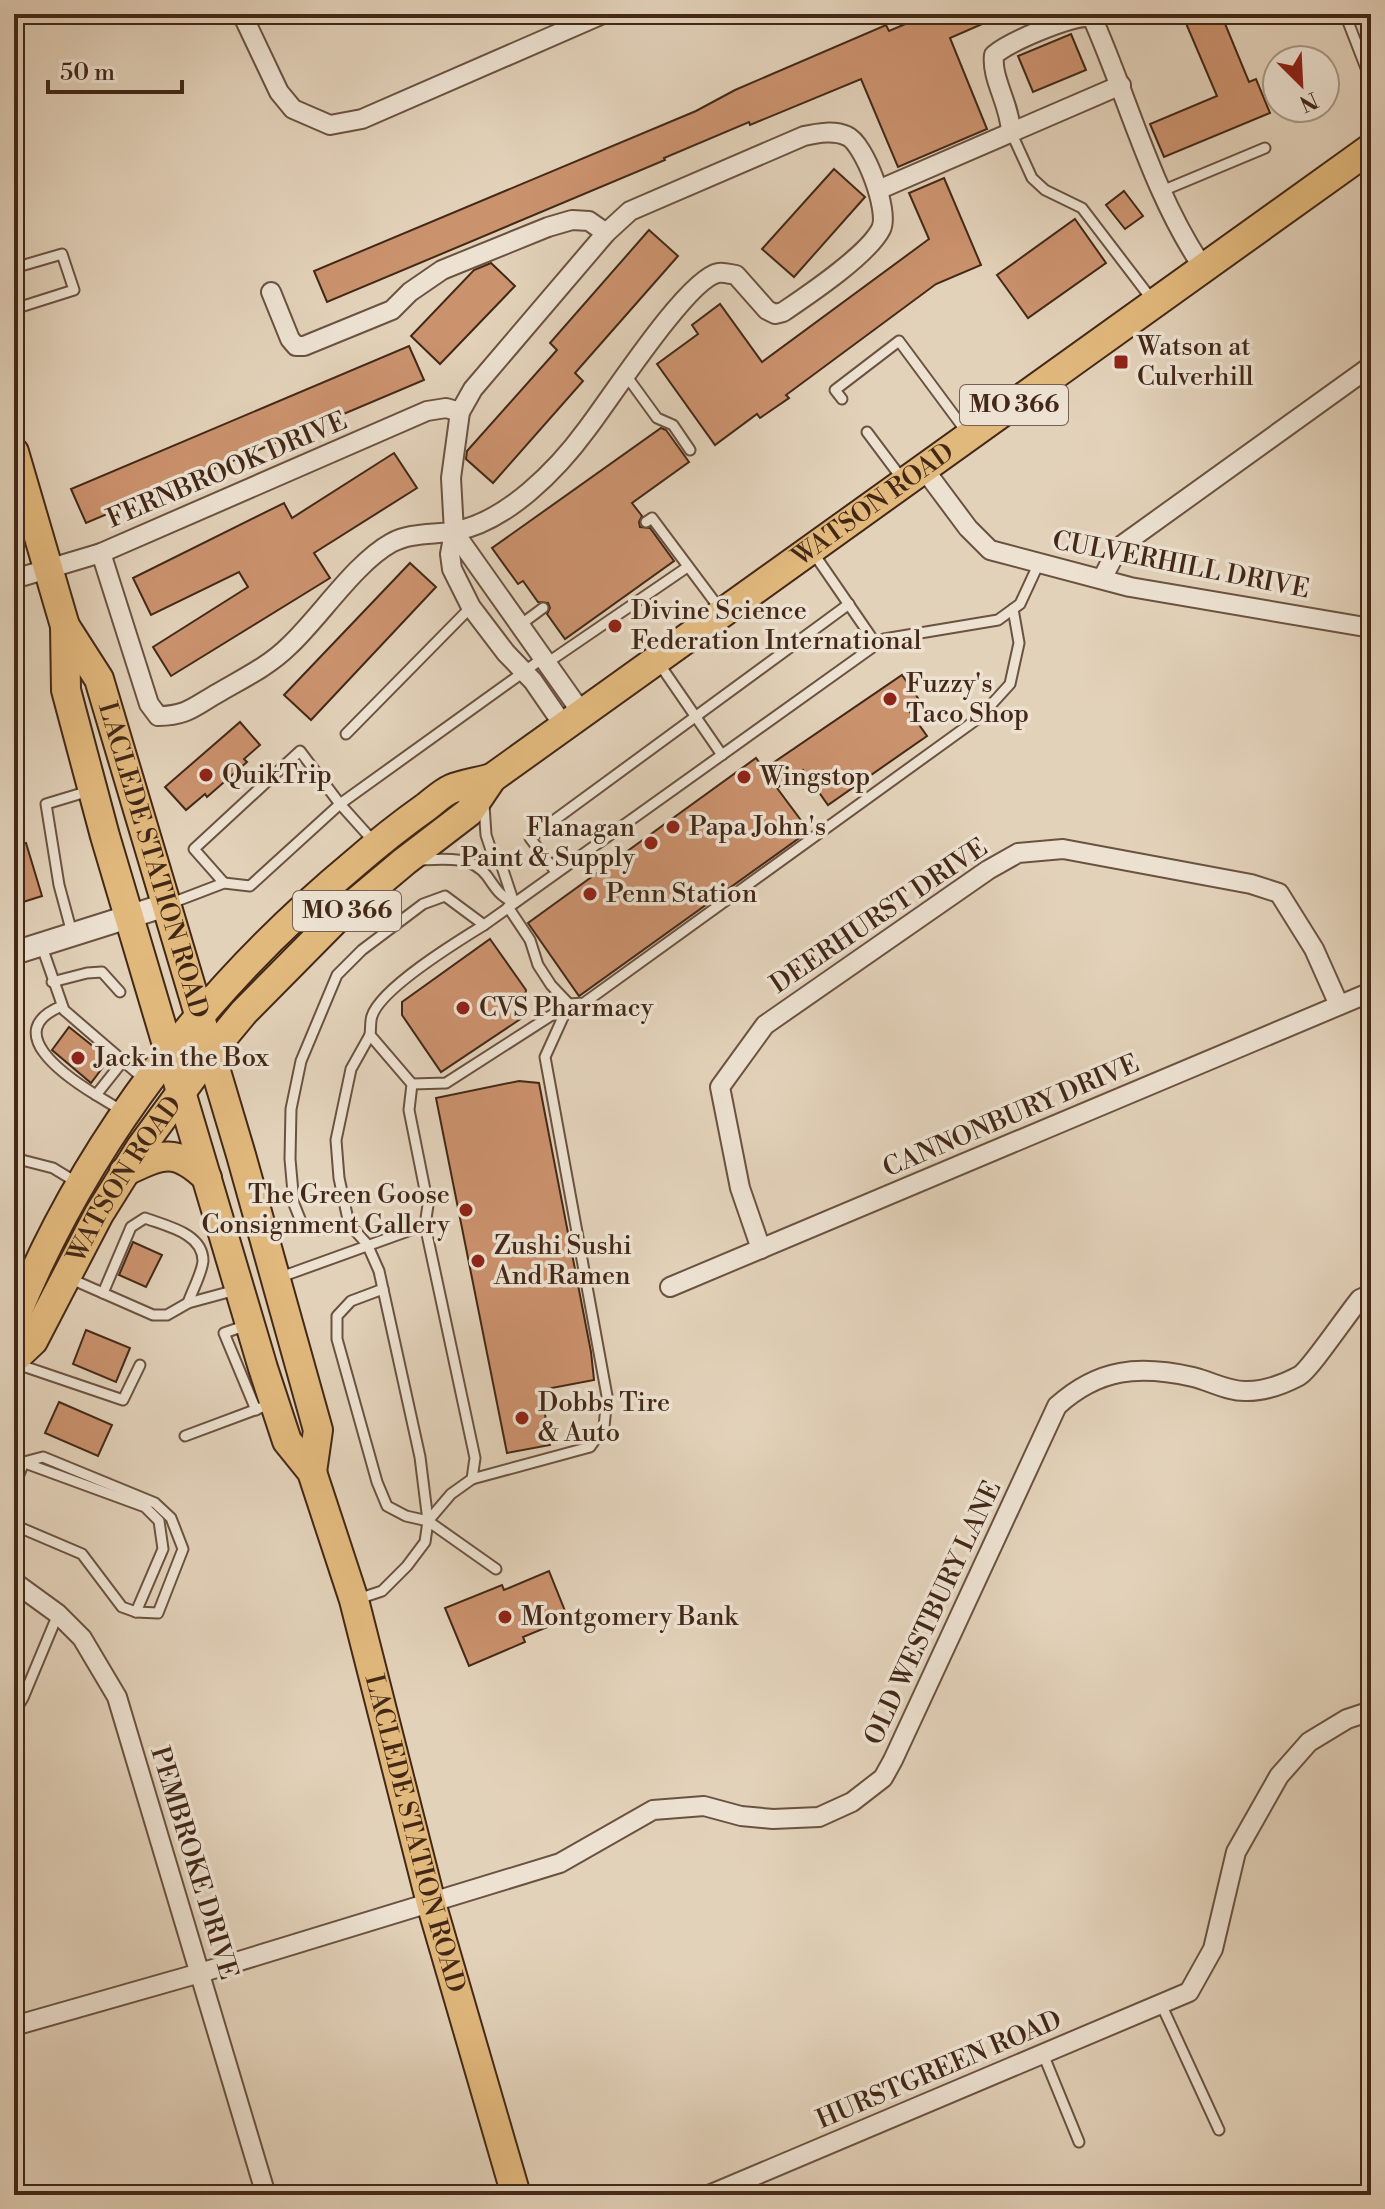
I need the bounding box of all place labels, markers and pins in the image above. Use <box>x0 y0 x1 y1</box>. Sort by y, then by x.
place label: Watson at Culverhill <box>1136 331 1254 393</box>
marker: Watson at Culverhill <box>1112 353 1130 371</box>
place label: Divine Science Federation International <box>631 595 922 657</box>
marker: Divine Science Federation International <box>606 617 624 635</box>
place label: Fuzzy's Taco Shop <box>906 668 1029 730</box>
marker: Fuzzy's Taco Shop <box>881 690 899 708</box>
place label: QuikTrip <box>222 759 332 791</box>
place label: Wingstop <box>759 761 870 793</box>
marker: QuikTrip <box>197 766 215 784</box>
marker: Wingstop <box>735 768 753 786</box>
place label: Papa John's <box>689 811 826 843</box>
place label: Flanagan Paint & Supply <box>460 812 635 874</box>
marker: Papa John's <box>664 818 682 836</box>
marker: Flanagan Paint & Supply <box>642 834 660 852</box>
place label: Penn Station <box>606 878 757 910</box>
marker: Penn Station <box>581 885 599 903</box>
place label: CVS Pharmacy <box>479 992 654 1024</box>
marker: CVS Pharmacy <box>454 999 472 1017</box>
place label: Jack in the Box <box>93 1042 270 1074</box>
marker: Jack in the Box <box>69 1049 87 1067</box>
place label: The Green Goose Consignment Gallery <box>201 1179 450 1241</box>
marker: The Green Goose Consignment Gallery <box>457 1201 475 1219</box>
place label: Zushi Sushi And Ramen <box>493 1230 632 1292</box>
marker: Zushi Sushi And Ramen <box>469 1252 487 1270</box>
place label: Dobbs Tire & Auto <box>538 1387 670 1449</box>
marker: Dobbs Tire & Auto <box>513 1409 531 1427</box>
place label: Montgomery Bank <box>521 1601 739 1633</box>
marker: Montgomery Bank <box>496 1608 514 1626</box>

